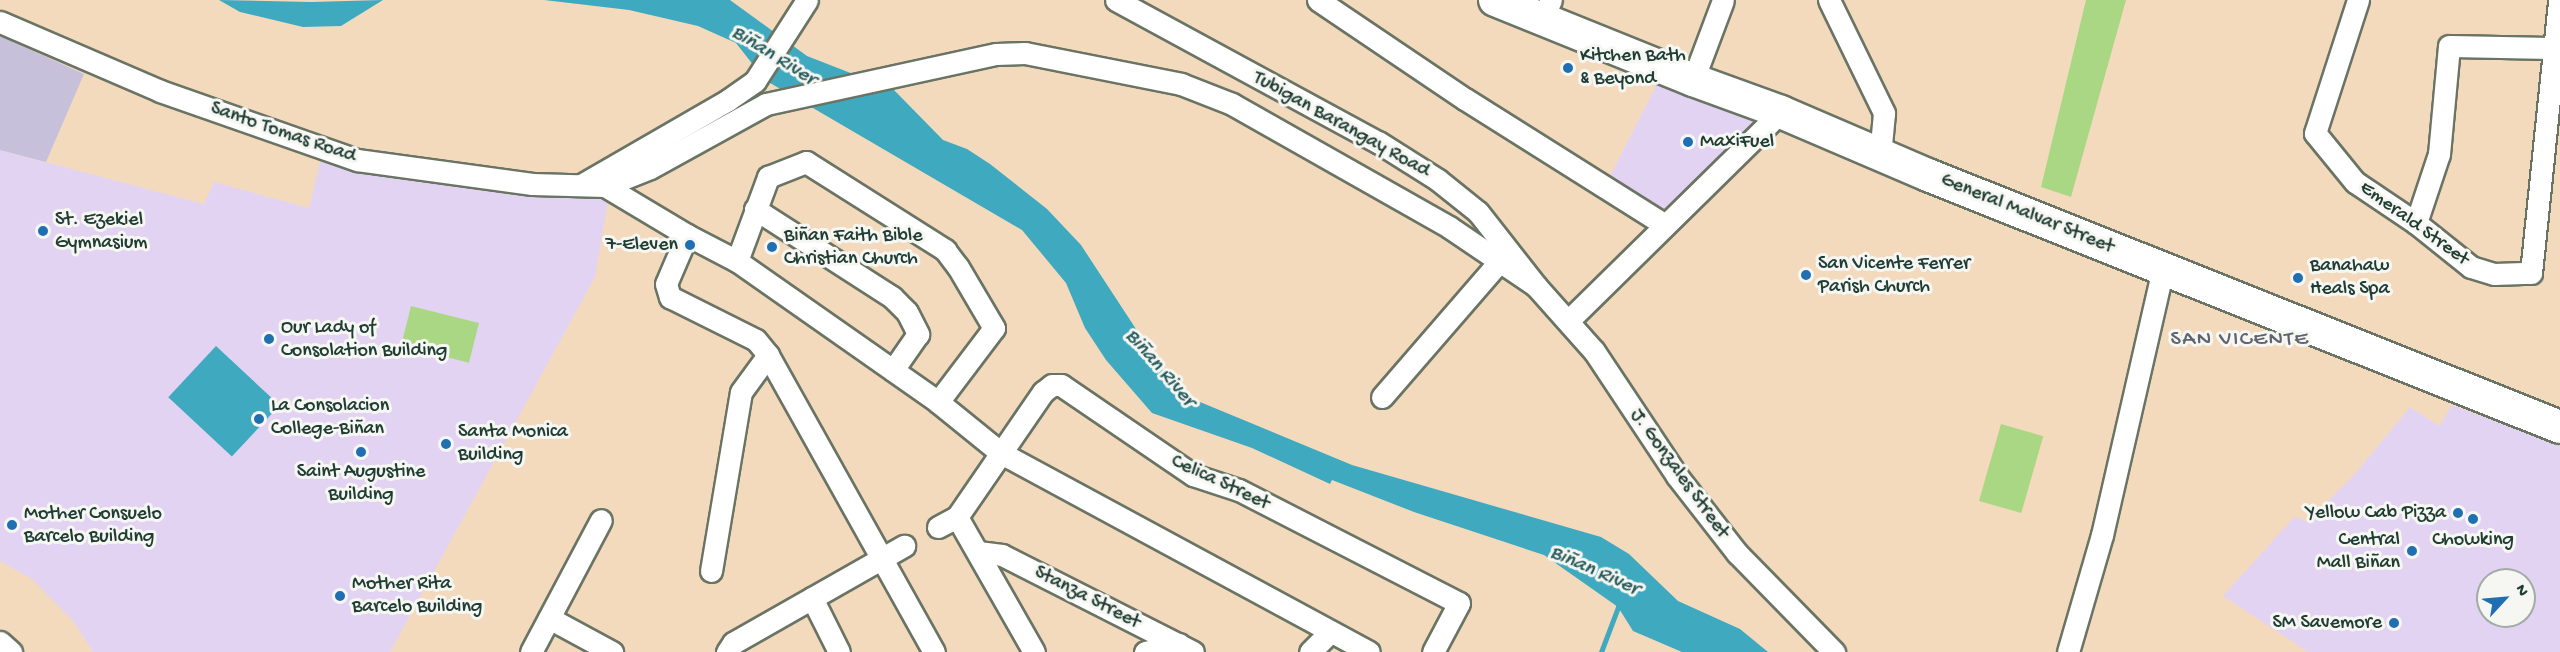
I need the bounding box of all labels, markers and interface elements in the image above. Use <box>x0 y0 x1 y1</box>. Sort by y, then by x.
water label: Biñan River <box>726 21 820 93</box>
place label: Kitchen Bath & Beyond <box>1580 45 1686 92</box>
marker: Kitchen Bath & Beyond <box>1561 61 1575 75</box>
street label: Tubigan Barangay Road <box>1248 66 1434 184</box>
street label: Santo Tomas Road <box>207 97 359 169</box>
place label: MaxiFuel <box>1700 130 1774 154</box>
marker: MaxiFuel <box>1681 135 1695 149</box>
street label: General Malvar Street <box>1937 168 2117 260</box>
street label: Emerald Street <box>2355 176 2473 272</box>
place label: St. Ezekiel Gymnasium <box>55 208 148 255</box>
marker: St. Ezekiel Gymnasium <box>36 224 50 238</box>
place label: Biñan Faith Bible Christian Church <box>784 224 923 271</box>
place label: 7-Eleven <box>605 233 678 257</box>
marker: 7-Eleven <box>683 238 697 252</box>
marker: Biñan Faith Bible Christian Church <box>765 240 779 254</box>
place label: San Vicente Ferrer Parish Church <box>1818 252 1970 299</box>
place label: Banahaw Heals Spa <box>2310 254 2390 301</box>
marker: San Vicente Ferrer Parish Church <box>1799 268 1813 282</box>
marker: Banahaw Heals Spa <box>2291 271 2305 285</box>
place label: Our Lady of Consolation Building <box>281 316 447 363</box>
water label: Biñan River <box>1118 325 1200 413</box>
district label: SAN VICENTE <box>2171 328 2309 354</box>
marker: Our Lady of Consolation Building <box>262 332 276 346</box>
place label: La Consolacion College-Biñan <box>271 395 389 442</box>
street label: J. Gonzales Street <box>1624 405 1734 543</box>
marker: La Consolacion College-Biñan <box>252 412 266 426</box>
place label: Santa Monica Building <box>458 420 568 467</box>
marker: Santa Monica Building <box>439 437 453 451</box>
marker: Saint Augustine Building <box>354 445 368 459</box>
street label: Celica Street <box>1167 450 1273 516</box>
place label: Saint Augustine Building <box>297 461 425 508</box>
place label: Yellow Cab Pizza <box>2306 501 2446 525</box>
place label: Mother Consuelo Barcelo Building <box>24 502 162 549</box>
marker: Yellow Cab Pizza <box>2451 506 2465 520</box>
marker: Chowking <box>2466 512 2480 526</box>
marker: Mother Consuelo Barcelo Building <box>5 518 19 532</box>
place label: Central Mall Biñan <box>2317 528 2400 575</box>
place label: Chowking <box>2432 528 2514 552</box>
water label: Biñan River <box>1545 541 1643 603</box>
marker: Central Mall Biñan <box>2405 544 2419 558</box>
street label: Stanza Street <box>1030 561 1144 635</box>
north arrow <box>2476 568 2536 628</box>
place label: Mother Rita Barcelo Building <box>352 572 482 619</box>
text: N <box>2510 582 2532 600</box>
marker: Mother Rita Barcelo Building <box>333 589 347 603</box>
place label: SM Savemore <box>2273 611 2382 635</box>
marker: SM Savemore <box>2387 616 2401 630</box>

